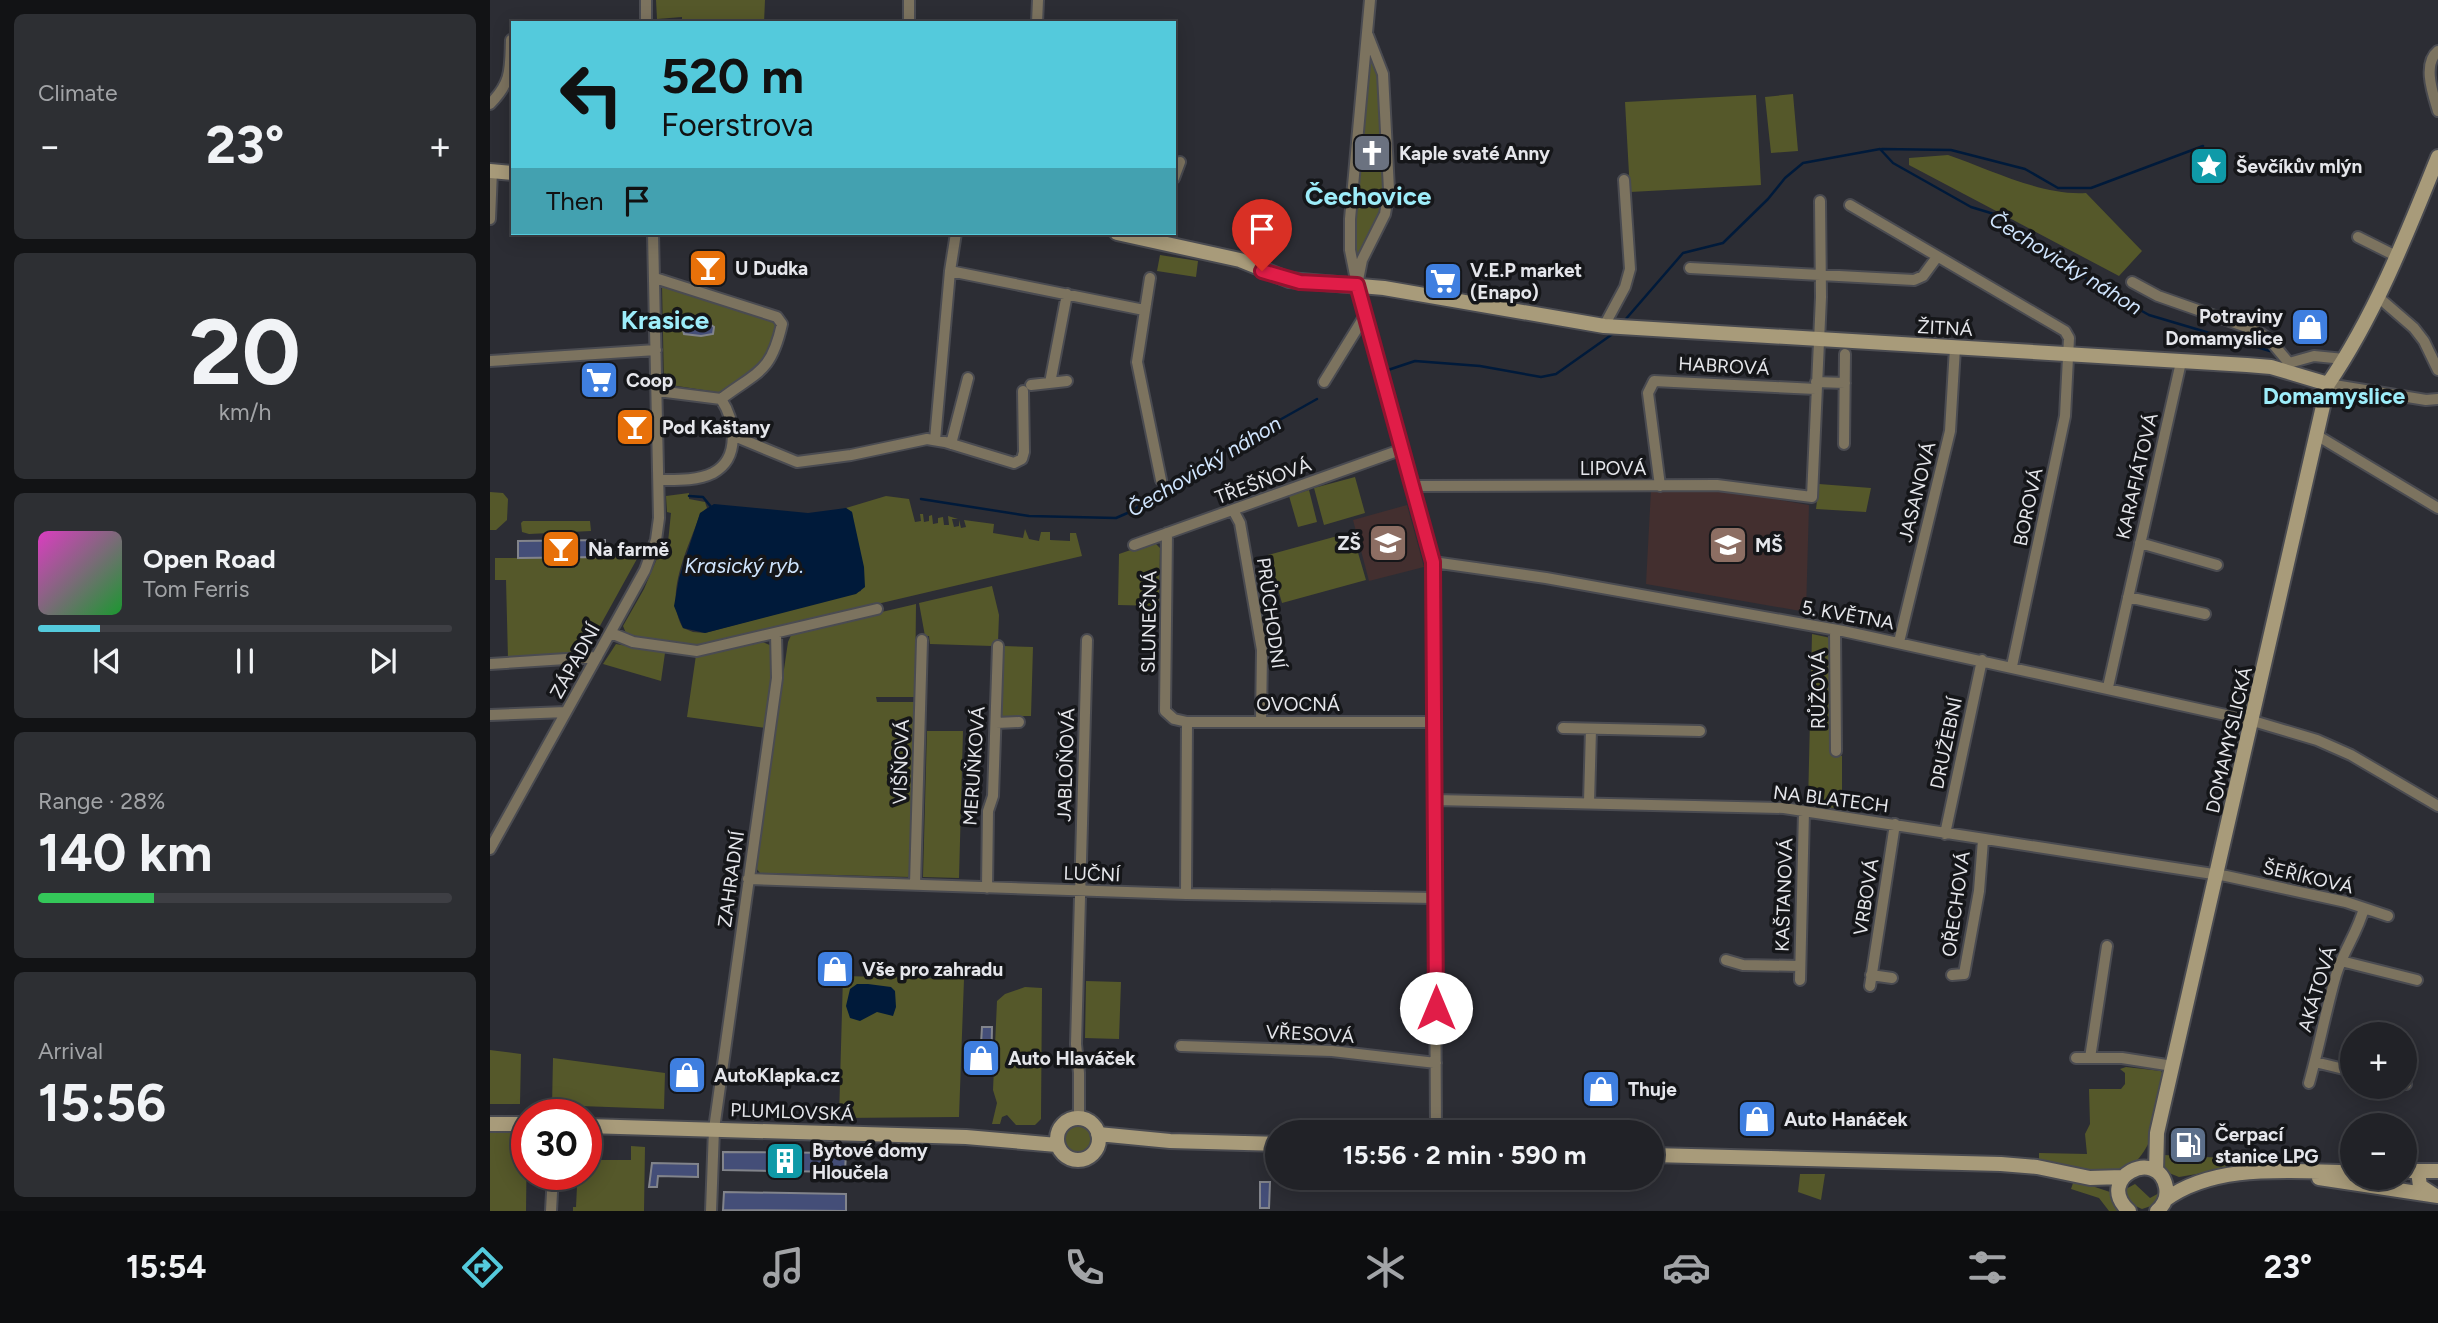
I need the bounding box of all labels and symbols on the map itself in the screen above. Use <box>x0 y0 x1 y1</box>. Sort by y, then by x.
church icon: Kaple svaté Anny <box>1351 132 1393 174</box>
place label: Kaple svaté Anny <box>1399 142 1550 165</box>
place icon: Ševčíkův mlýn <box>2188 145 2230 187</box>
place label: Ševčíkův mlýn <box>2236 155 2362 178</box>
district label: Čechovice <box>1305 180 1431 212</box>
pin <box>1232 199 1292 271</box>
water label: Čechovický náhon <box>1985 206 2147 320</box>
bar icon: U Dudka <box>687 247 729 289</box>
place label: U Dudka <box>735 257 808 280</box>
place label: V.E.P market (Enapo) <box>1470 259 1582 304</box>
supermarket icon: V.E.P market (Enapo) <box>1422 260 1464 302</box>
district label: Krasice <box>621 304 709 336</box>
place label: Potraviny Domamyslice <box>2165 305 2283 350</box>
shop icon: Potraviny Domamyslice <box>2289 306 2331 348</box>
street label: ŽITNÁ <box>1917 315 1973 341</box>
street label: HABROVÁ <box>1678 352 1770 380</box>
supermarket icon: Coop <box>578 359 620 401</box>
place label: Coop <box>626 369 673 392</box>
district label: Domamyslice <box>2263 382 2405 410</box>
bar icon: Pod Kaštany <box>614 406 656 448</box>
water label: Čechovický náhon <box>1123 410 1286 522</box>
street label: KARAFIÁTOVÁ <box>2111 411 2163 541</box>
place label: Pod Kaštany <box>662 416 771 439</box>
street label: JASANOVÁ <box>1893 439 1941 545</box>
street label: TŘEŠŇOVÁ <box>1212 453 1314 509</box>
street label: LIPOVÁ <box>1580 457 1646 480</box>
street label: BOROVÁ <box>2009 466 2047 548</box>
school or university icon: ZŠ <box>1367 522 1409 564</box>
school or university icon: MŠ <box>1707 524 1749 566</box>
bar icon: Na farmě <box>540 528 582 570</box>
place label: ZŠ <box>1337 532 1361 555</box>
place label: MŠ <box>1755 534 1783 557</box>
place label: Na farmě <box>588 538 669 561</box>
water label: Krasický ryb. <box>684 553 804 578</box>
street label: PRŮCHODNÍ <box>1252 556 1290 671</box>
street label: SLUNEČNÁ <box>1137 571 1161 673</box>
street label: 5. KVĚTNA <box>1800 596 1896 634</box>
street label: ZÁPADNÍ <box>545 619 605 702</box>
street label: RŮŽOVÁ <box>1807 651 1830 729</box>
street label: DOMAMYSLICKÁ <box>2201 665 2257 815</box>
street label: OVOCNÁ <box>1256 693 1340 716</box>
street label: DRUŽEBNÍ <box>1925 694 1967 791</box>
street label: MERUŇKOVÁ <box>958 705 990 826</box>
street label: JABLOŇOVÁ <box>1053 708 1079 822</box>
street label: VIŠŇOVÁ <box>888 719 914 805</box>
street label: NA BLATECH <box>1772 781 1890 817</box>
street label: ZAHRADNÍ <box>713 829 749 929</box>
street label: KAŠTANOVÁ <box>1771 838 1797 952</box>
street label: OŘECHOVÁ <box>1937 850 1975 958</box>
street label: ŠEŘÍKOVÁ <box>2261 855 2356 899</box>
street label: VRBOVÁ <box>1849 857 1883 937</box>
street label: LUČNÍ <box>1063 862 1122 887</box>
street label: AKÁTOVÁ <box>2293 943 2341 1035</box>
shop icon: Vše pro zahradu <box>814 948 856 990</box>
place label: Vše pro zahradu <box>862 958 1003 981</box>
position arrow <box>1399 971 1473 1045</box>
street label: VŘESOVÁ <box>1265 1020 1355 1048</box>
shop icon: Auto Hlaváček <box>960 1037 1002 1079</box>
place label: Auto Hlaváček <box>1008 1047 1136 1070</box>
shop icon: AutoKlapka.cz <box>666 1054 708 1096</box>
place label: AutoKlapka.cz <box>714 1064 840 1087</box>
shop icon: Thuje <box>1580 1068 1622 1110</box>
place label: Thuje <box>1628 1078 1677 1101</box>
street label: PLUMLOVSKÁ <box>730 1098 854 1126</box>
shop icon: Auto Hanáček <box>1736 1098 1778 1140</box>
speed limit sign: 30 <box>511 1099 602 1190</box>
place label: Auto Hanáček <box>1784 1108 1908 1131</box>
place label: Čerpací stanice LPG <box>2215 1123 2318 1168</box>
fuel station icon: Čerpací stanice LPG <box>2167 1124 2209 1166</box>
place label: Bytové domy Hloučela <box>812 1139 928 1184</box>
building icon: Bytové domy Hloučela <box>764 1140 806 1182</box>

